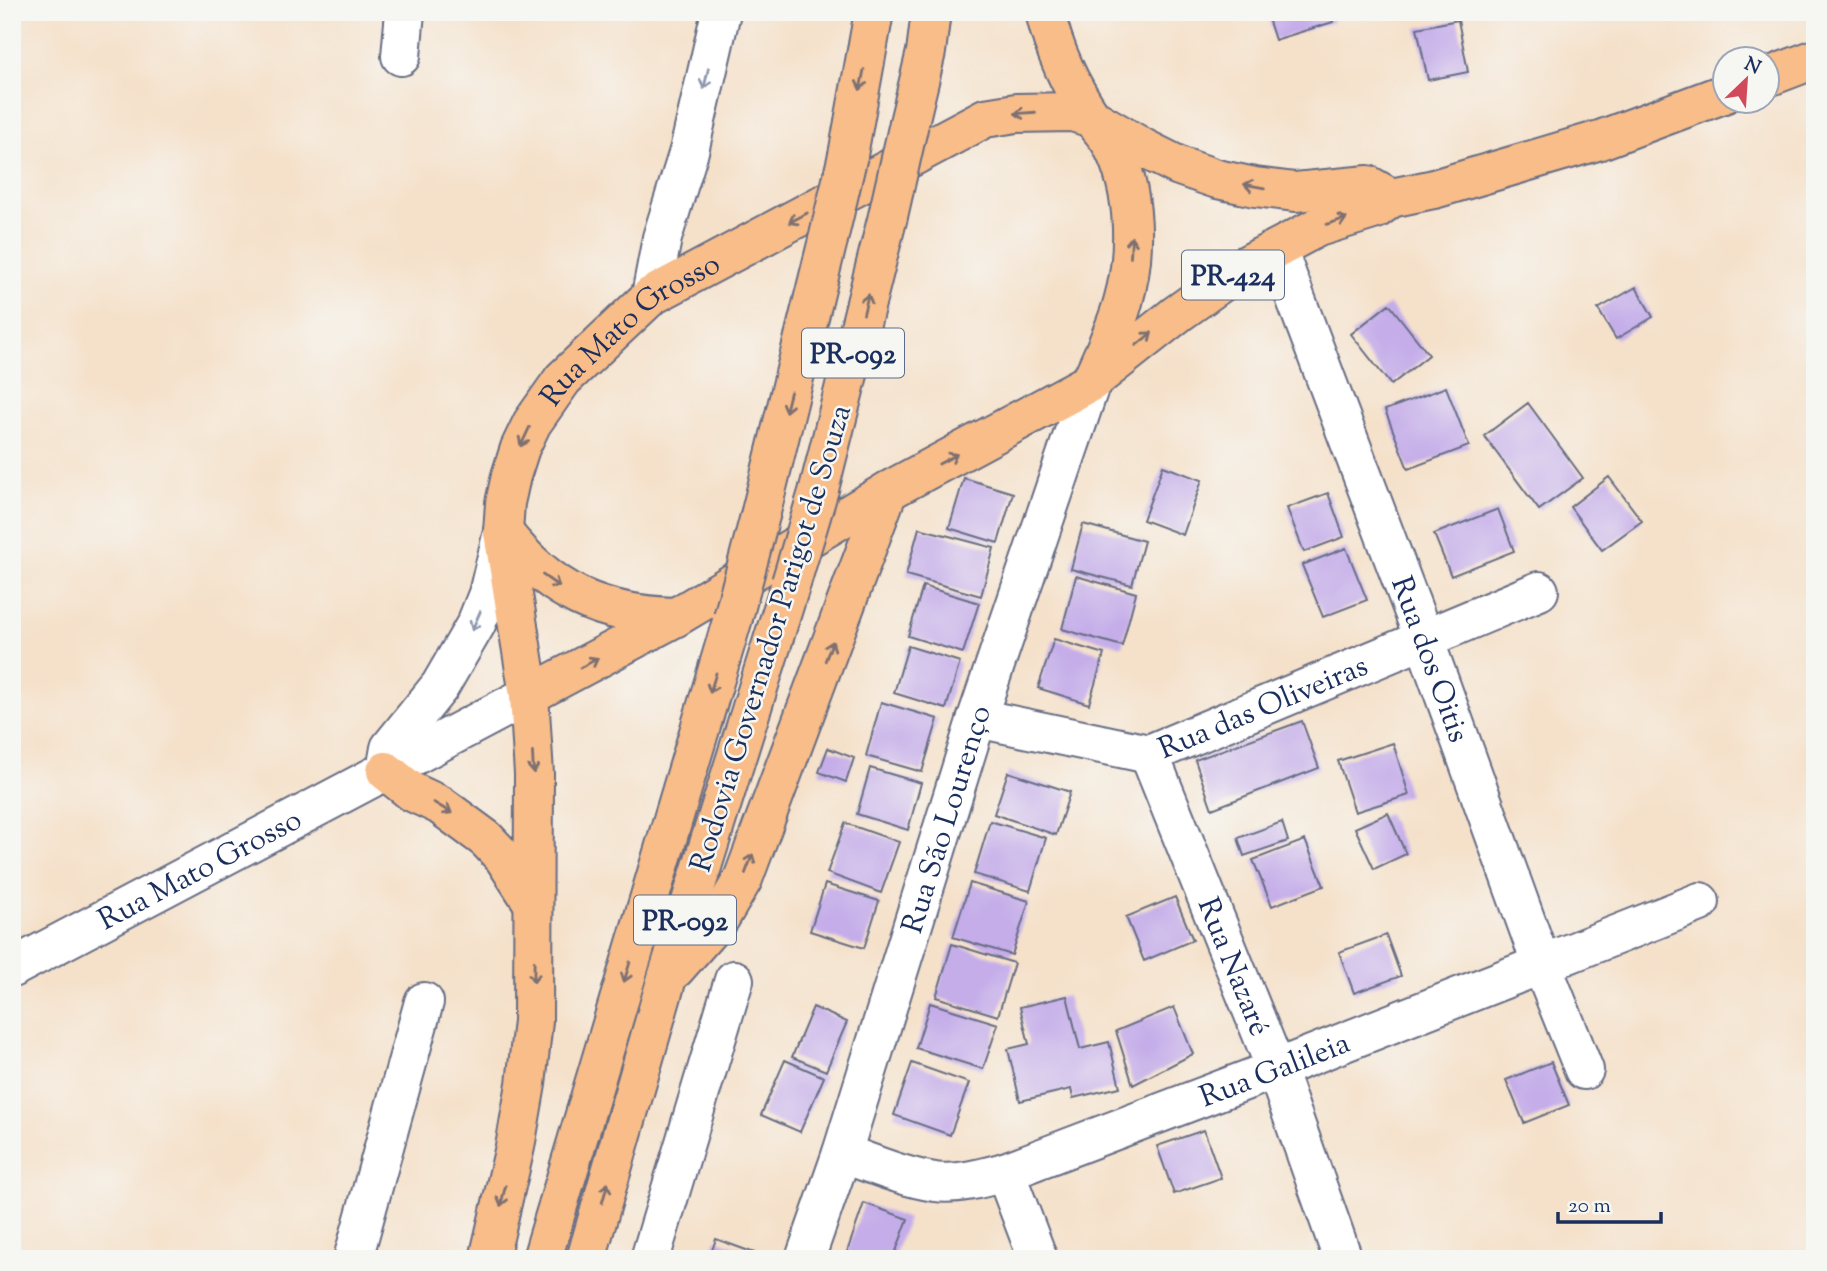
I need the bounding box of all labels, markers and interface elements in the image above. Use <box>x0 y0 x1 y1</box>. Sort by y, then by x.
north arrow <box>1712 46 1782 116</box>
text: N <box>1740 51 1765 82</box>
one-way arrow <box>698 67 712 90</box>
one-way arrow <box>855 68 869 90</box>
one-way arrow <box>1014 107 1037 120</box>
one-way arrow <box>1243 179 1266 193</box>
one-way arrow <box>789 211 809 225</box>
one-way arrow <box>1326 214 1348 226</box>
one-way arrow <box>1125 236 1138 259</box>
street label: Rua Mato Grosso <box>531 244 729 416</box>
road number: PR-424 <box>1182 250 1284 300</box>
one-way arrow <box>860 293 873 316</box>
road number: PR-092 <box>802 328 904 378</box>
one-way arrow <box>1135 332 1153 347</box>
one-way arrow <box>781 390 794 413</box>
street label: Rodovia Governador Parigot de Souza <box>681 400 864 878</box>
one-way arrow <box>518 426 531 447</box>
one-way arrow <box>937 451 958 465</box>
street label: Rua dos Oitis <box>1378 571 1479 749</box>
one-way arrow <box>541 573 560 588</box>
one-way arrow <box>469 610 482 631</box>
one-way arrow <box>824 640 836 662</box>
street label: Rua das Oliveiras <box>1152 646 1375 772</box>
one-way arrow <box>578 655 599 669</box>
one-way arrow <box>706 672 719 694</box>
street label: Rua São Lourenço <box>892 700 1004 939</box>
one-way arrow <box>527 751 540 774</box>
street label: Rua Mato Grosso <box>91 800 310 943</box>
one-way arrow <box>433 801 453 815</box>
one-way arrow <box>743 853 756 875</box>
street label: Rua Nazaré <box>1185 892 1280 1043</box>
road number: PR-092 <box>634 895 736 944</box>
one-way arrow <box>527 960 541 983</box>
one-way arrow <box>620 960 633 982</box>
street label: Rua Galileia <box>1194 1023 1357 1120</box>
scale bar <box>1558 1180 1661 1224</box>
one-way arrow <box>599 1182 612 1204</box>
one-way arrow <box>496 1184 509 1207</box>
text: 20 m <box>1568 1192 1611 1222</box>

